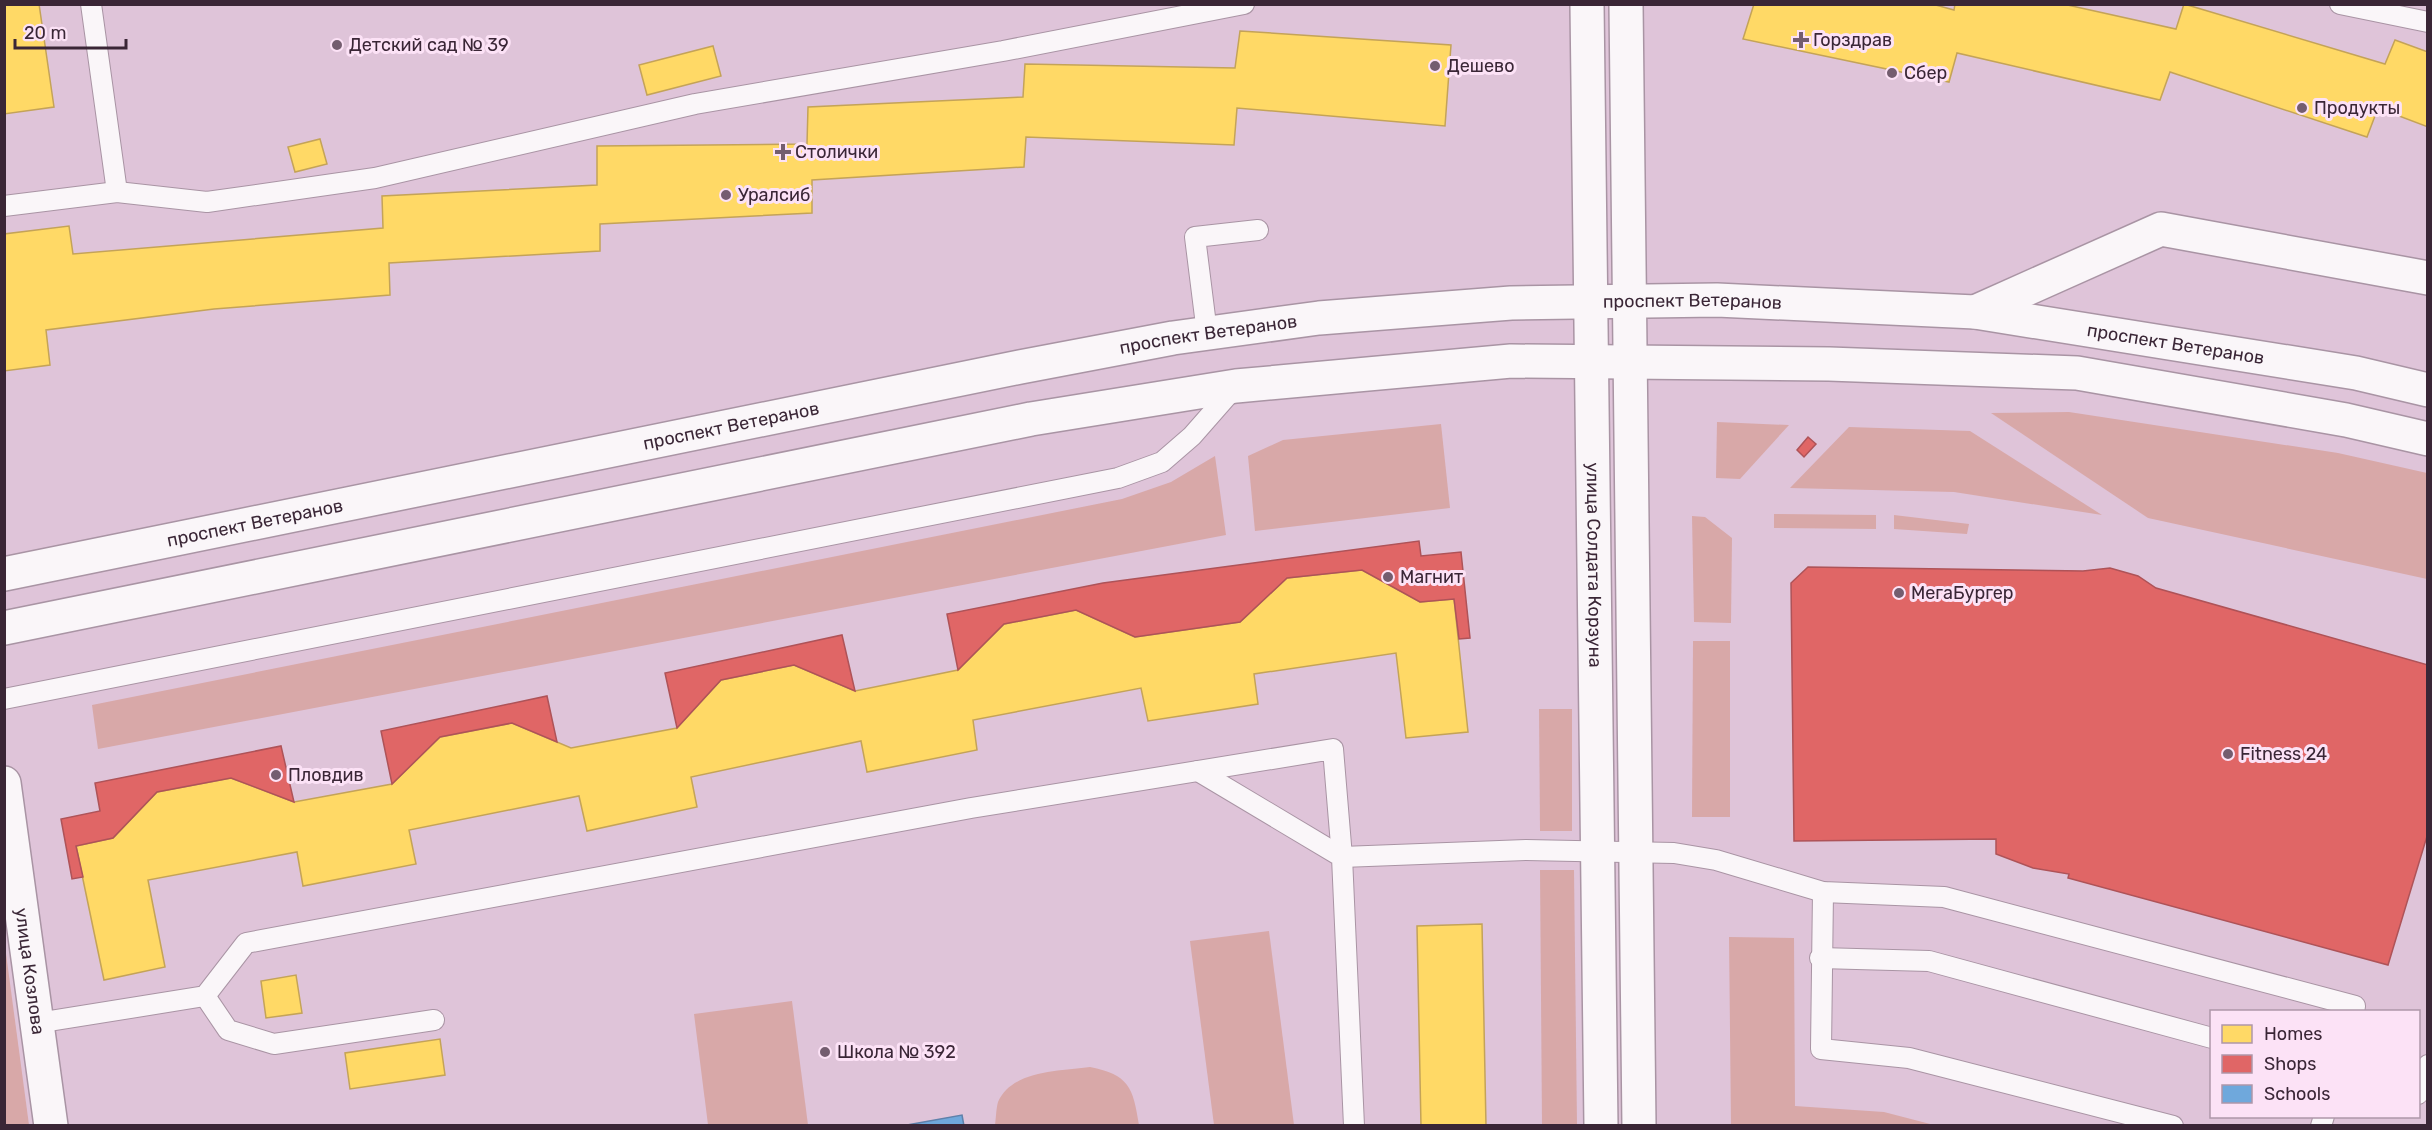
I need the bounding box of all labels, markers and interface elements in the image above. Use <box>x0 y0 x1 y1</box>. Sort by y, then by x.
scale bar <box>15 12 126 50</box>
text: 20 m <box>24 22 66 44</box>
place label: Горздрав <box>1813 29 1892 51</box>
marker: Горздрав <box>1794 33 1808 47</box>
place label: Детский сад № 39 <box>349 34 509 56</box>
marker: Детский сад № 39 <box>330 38 344 52</box>
place label: Дешево <box>1447 55 1515 77</box>
marker: Дешево <box>1428 59 1442 73</box>
place label: Сбер <box>1904 62 1947 84</box>
marker: Сбер <box>1885 66 1899 80</box>
place label: Продукты <box>2314 97 2400 119</box>
marker: Продукты <box>2295 101 2309 115</box>
place label: Столички <box>795 141 878 163</box>
marker: Столички <box>776 145 790 159</box>
place label: Уралсиб <box>738 184 810 206</box>
marker: Уралсиб <box>719 188 733 202</box>
street label: проспект Ветеранов <box>1603 289 1782 314</box>
street label: проспект Ветеранов <box>1118 310 1298 359</box>
street label: проспект Ветеранов <box>2085 319 2266 369</box>
street label: проспект Ветеранов <box>641 397 821 455</box>
street label: улица Солдата Корзуна <box>1582 462 1606 668</box>
street label: проспект Ветеранов <box>165 494 345 552</box>
place label: Магнит <box>1400 566 1463 588</box>
marker: Магнит <box>1381 570 1395 584</box>
place label: МегаБургер <box>1911 582 2014 604</box>
marker: МегаБургер <box>1892 586 1906 600</box>
place label: Fitness 24 <box>2240 743 2327 765</box>
marker: Fitness 24 <box>2221 747 2235 761</box>
place label: Пловдив <box>288 764 364 786</box>
marker: Пловдив <box>269 768 283 782</box>
street label: улица Козлова <box>10 907 49 1036</box>
legend <box>2210 1010 2420 1118</box>
text: Homes <box>2264 1023 2322 1045</box>
place label: Школа № 392 <box>837 1041 956 1063</box>
marker: Школа № 392 <box>818 1045 832 1059</box>
text: Shops <box>2264 1053 2316 1075</box>
text: Schools <box>2264 1083 2330 1105</box>

